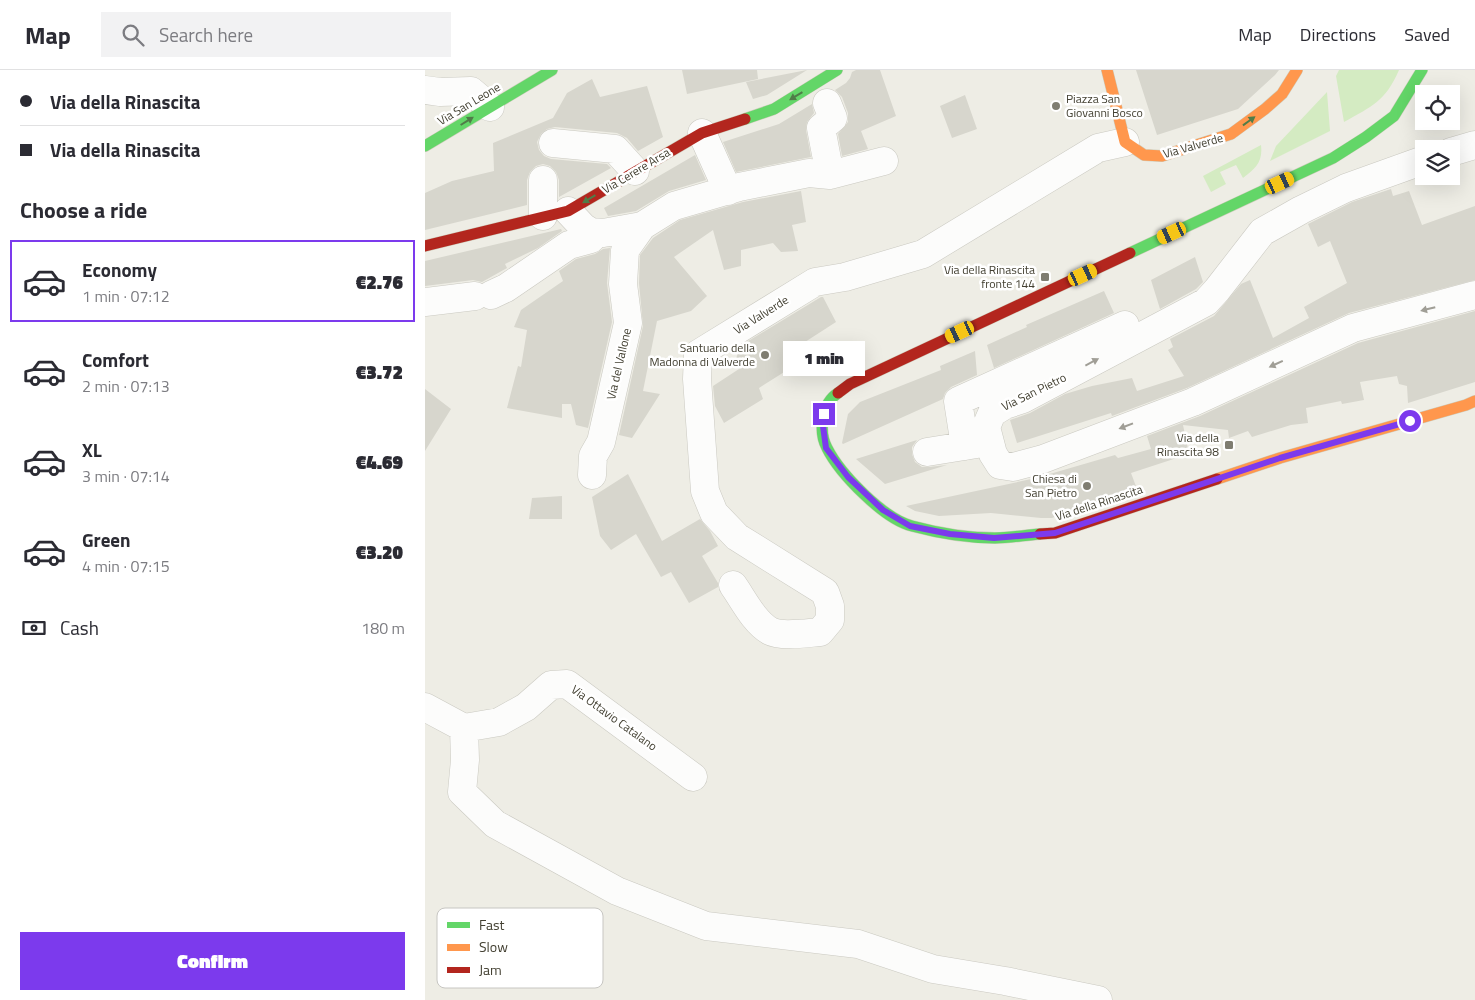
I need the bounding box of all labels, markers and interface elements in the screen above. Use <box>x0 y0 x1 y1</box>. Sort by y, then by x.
search box <box>101 12 451 57</box>
text: Map <box>25 17 71 53</box>
text: Search here <box>159 20 253 49</box>
icon: search <box>119 21 147 49</box>
text: Map <box>1238 21 1272 48</box>
text: Directions <box>1300 21 1376 48</box>
text: Saved <box>1404 21 1450 48</box>
street label: Via San Leone <box>434 77 504 130</box>
map controls <box>1415 85 1460 185</box>
button: locate <box>1415 85 1460 130</box>
text: Via della Rinascita <box>50 87 200 116</box>
place label: Piazza San Giovanni Bosco <box>1066 89 1143 122</box>
one-way arrow <box>789 91 802 101</box>
marker: Piazza San Giovanni Bosco <box>1050 100 1062 112</box>
one-way arrow <box>460 116 473 126</box>
one-way arrow <box>1242 116 1256 126</box>
street label: Via Valverde <box>1161 128 1225 163</box>
text: Via della Rinascita <box>50 135 200 164</box>
button: layers <box>1415 140 1460 185</box>
street label: Via Cerere Arsa <box>598 143 673 198</box>
car <box>1263 170 1296 196</box>
text: Choose a ride <box>20 193 147 227</box>
one-way arrow <box>582 194 595 203</box>
car <box>1155 220 1188 246</box>
text: Economy <box>82 255 157 284</box>
icon: car <box>22 259 67 304</box>
place label: Via della Rinascita fronte 144 <box>944 260 1035 293</box>
car <box>1066 262 1099 288</box>
text: €2.76 <box>356 267 403 296</box>
marker: Via della Rinascita fronte 144 <box>1039 271 1051 283</box>
text: 1 min · 07:12 <box>82 284 170 308</box>
street label: Via Valverde <box>729 290 792 339</box>
one-way arrow <box>1421 305 1436 313</box>
car <box>943 319 976 345</box>
street label: Via del Vallone <box>601 326 636 402</box>
place label: Santuario della Madonna di Valverde <box>649 338 755 371</box>
callout: 1 min <box>783 342 865 376</box>
text: Comfort <box>82 345 149 374</box>
text: 1 min <box>804 346 844 370</box>
icon: car <box>22 349 67 394</box>
marker: Santuario della Madonna di Valverde <box>759 349 771 361</box>
text: €3.72 <box>356 357 403 386</box>
one-way arrow <box>1085 358 1099 366</box>
one-way arrow <box>1269 360 1283 368</box>
street label: Via San Pietro <box>998 368 1070 415</box>
text: 2 min · 07:13 <box>82 374 170 398</box>
route end <box>813 403 835 425</box>
route start <box>1399 410 1421 432</box>
one-way arrow <box>1119 423 1133 431</box>
place label: Via della Rinascita 98 <box>1157 428 1219 461</box>
text: XL <box>82 435 102 464</box>
icon: car <box>22 439 67 484</box>
marker: Via della Rinascita 98 <box>1223 439 1235 451</box>
text: €4.69 <box>356 447 403 476</box>
text: 3 min · 07:14 <box>82 464 170 488</box>
place label: Chiesa di San Pietro <box>1025 469 1077 502</box>
street label: Via della Rinascita <box>1053 479 1145 526</box>
marker: Chiesa di San Pietro <box>1081 480 1093 492</box>
text: Green <box>82 525 131 554</box>
icon: car <box>22 529 67 574</box>
text: €3.20 <box>356 537 403 566</box>
text: 4 min · 07:15 <box>82 554 170 578</box>
text: Cash <box>60 613 99 642</box>
icon: cash <box>20 614 48 642</box>
text: 180 m <box>361 616 405 640</box>
street label: Via Ottavio Catalano <box>567 680 661 755</box>
legend <box>437 908 603 988</box>
text: Fast <box>479 914 504 935</box>
button: Confirm <box>20 932 405 990</box>
text: Slow <box>479 936 508 957</box>
text: Jam <box>479 959 502 980</box>

